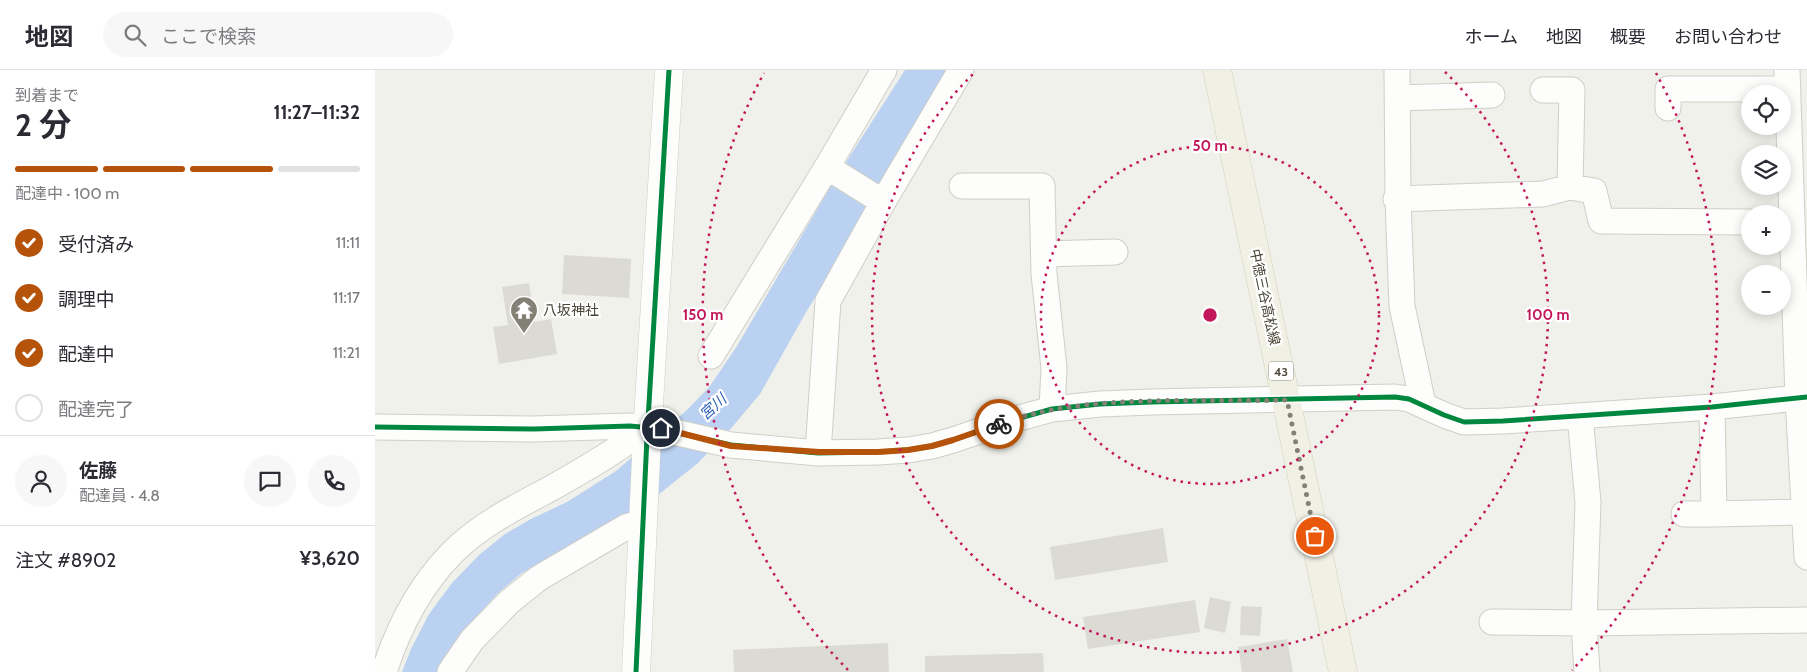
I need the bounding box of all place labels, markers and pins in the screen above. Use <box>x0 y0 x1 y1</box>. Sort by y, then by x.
temple icon: 八坂神社 <box>509 295 539 334</box>
place label: 八坂神社 <box>543 301 599 319</box>
centre of rings <box>1201 306 1219 324</box>
pin <box>640 407 682 449</box>
pin <box>1294 515 1336 557</box>

